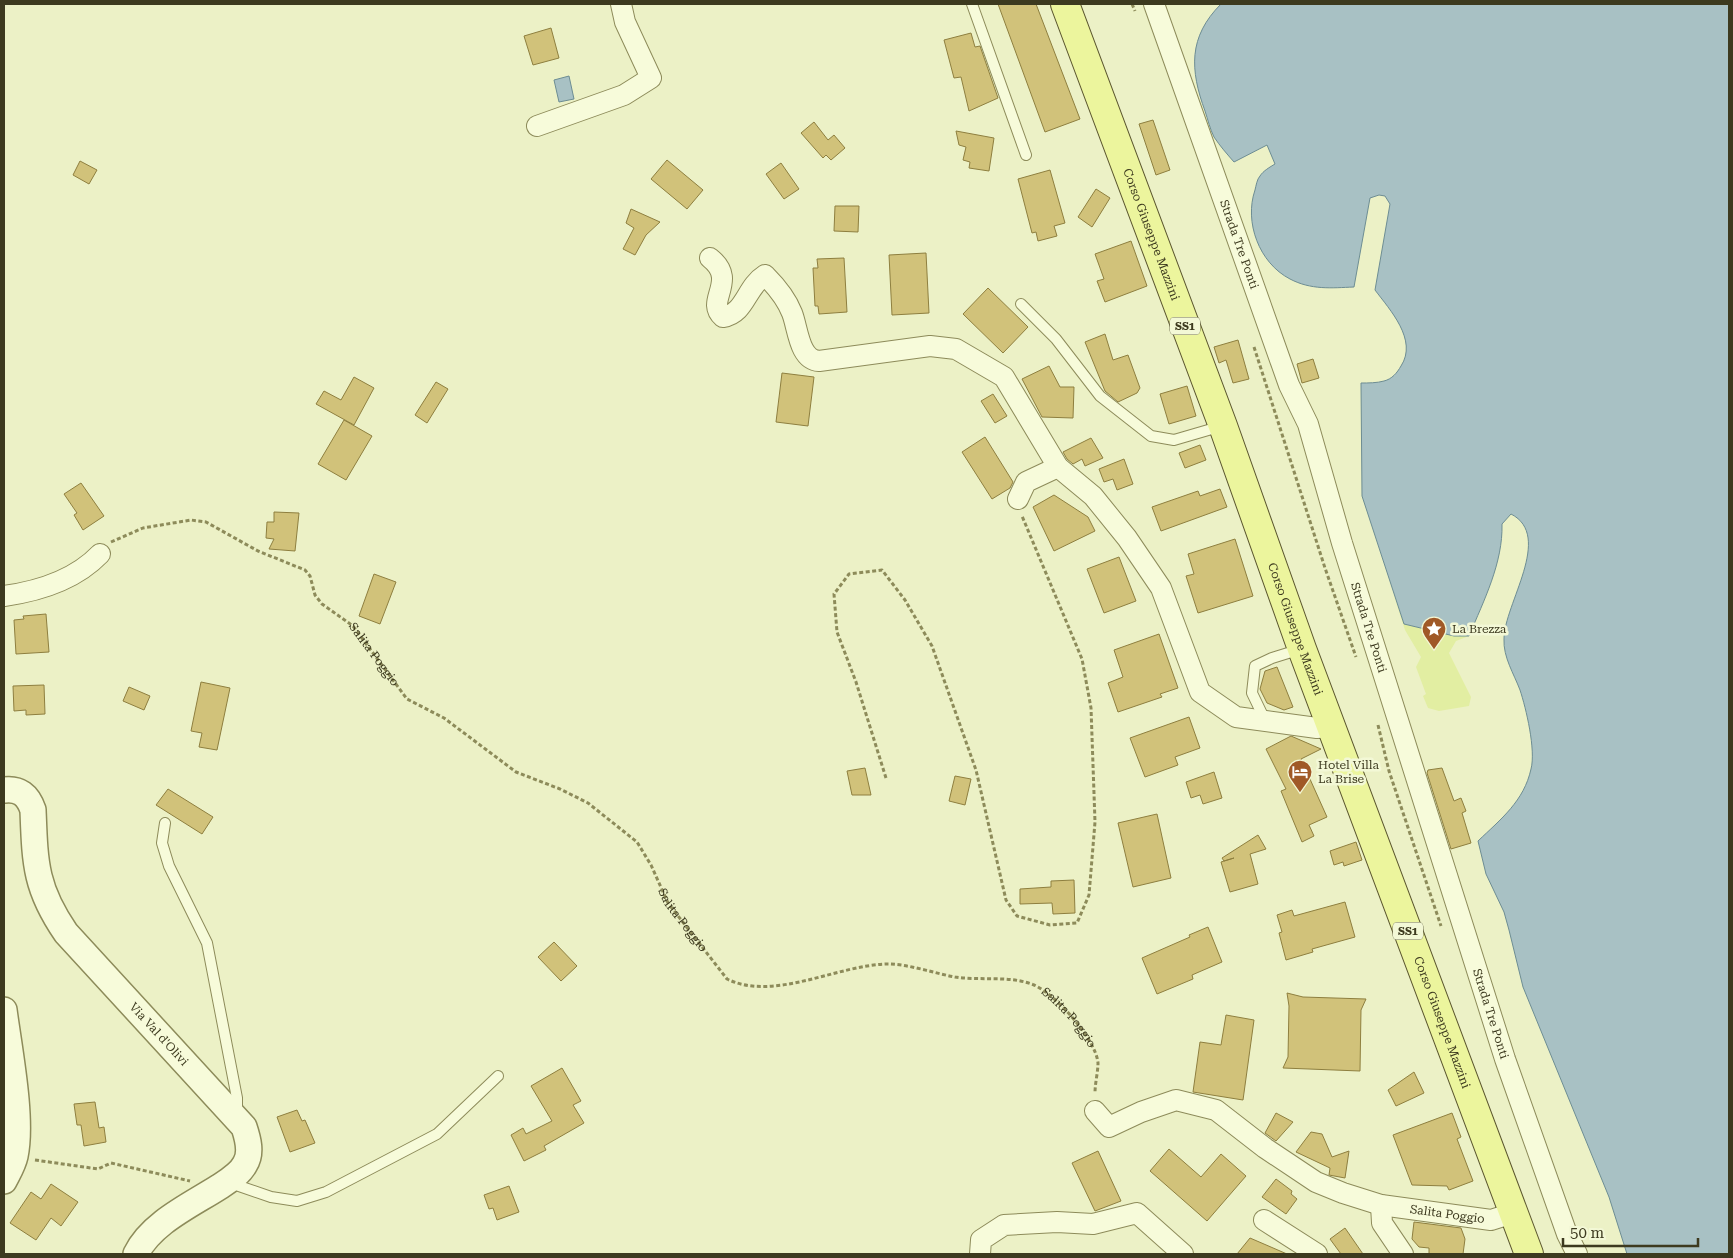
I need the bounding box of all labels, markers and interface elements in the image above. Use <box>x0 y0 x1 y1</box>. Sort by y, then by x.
street label: Corso Giuseppe Mazzini <box>1120 166 1182 302</box>
street label: Strada Tre Ponti <box>1217 198 1261 291</box>
road number: SS1 <box>1170 318 1200 334</box>
street label: Corso Giuseppe Mazzini <box>1265 561 1326 697</box>
street label: Strada Tre Ponti <box>1348 581 1390 674</box>
place icon: La Brezza <box>1421 616 1447 650</box>
street label: Salita Poggio <box>346 620 402 689</box>
place label: La Brezza <box>1452 622 1507 636</box>
place label: Hotel Villa La Brise <box>1318 758 1379 786</box>
hotel icon: Hotel Villa La Brise <box>1287 759 1313 793</box>
street label: Salita Poggio <box>655 886 710 955</box>
road number: SS1 <box>1393 922 1423 939</box>
street label: Corso Giuseppe Mazzini <box>1411 954 1473 1090</box>
street label: Strada Tre Ponti <box>1470 967 1512 1061</box>
street label: Salita Poggio <box>1039 985 1099 1050</box>
street label: Via Val d'Olivi <box>126 1000 191 1069</box>
street label: Salita Poggio <box>1409 1202 1486 1226</box>
scale bar <box>1563 1216 1698 1248</box>
text: 50 m <box>1570 1224 1605 1242</box>

